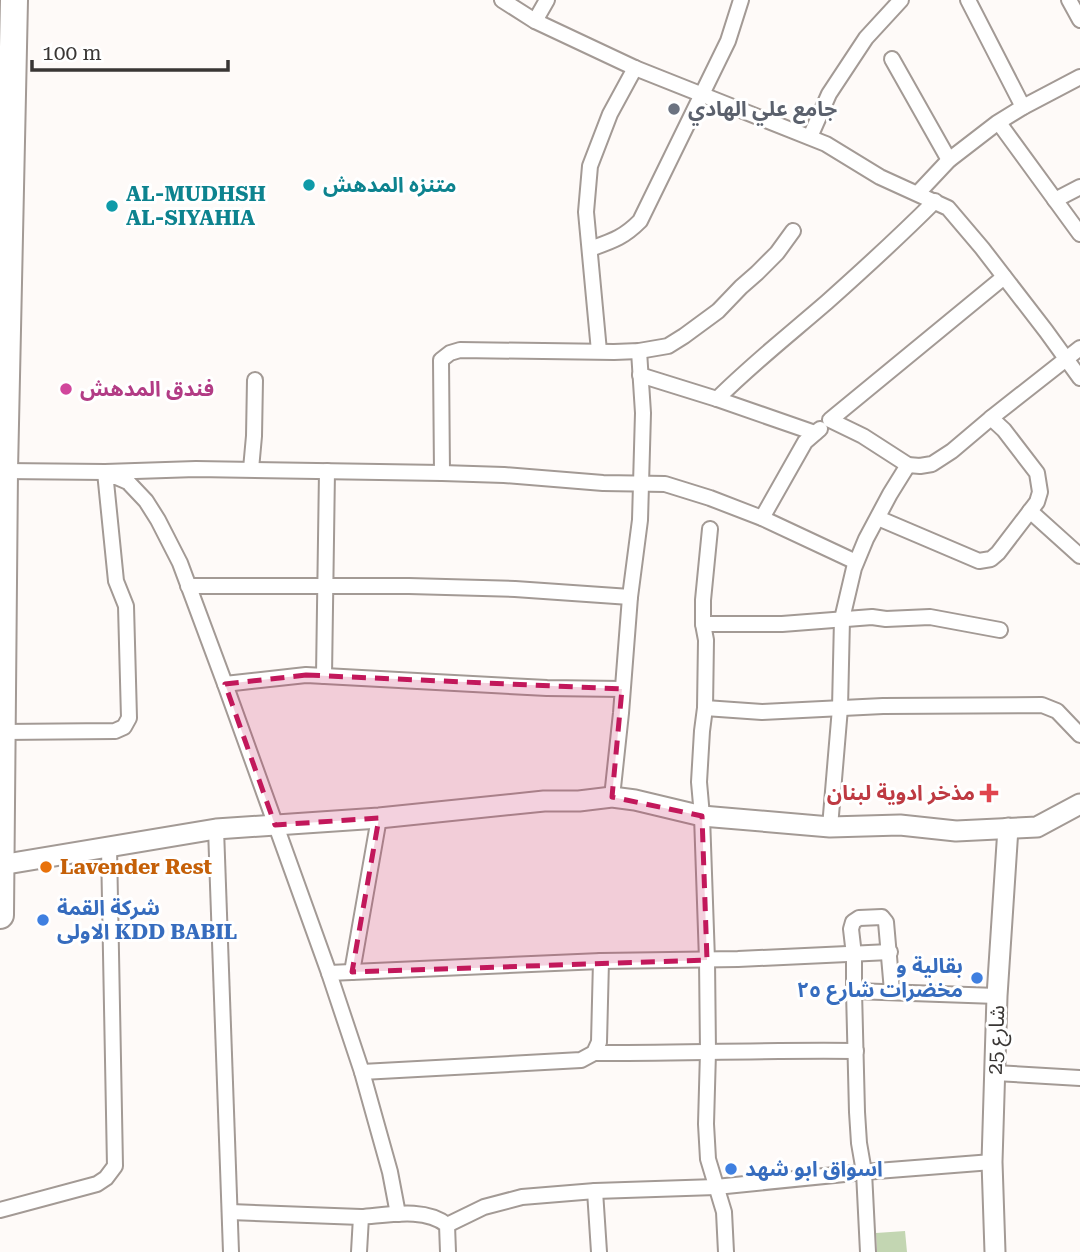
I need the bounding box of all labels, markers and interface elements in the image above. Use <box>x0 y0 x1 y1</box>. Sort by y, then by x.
scale bar <box>32 28 228 72</box>
text: 100 m <box>42 41 102 65</box>
place label: جامع علي الهادي <box>688 97 837 126</box>
marker: جامع علي الهادي <box>666 101 682 117</box>
place label: متنزه المدهش <box>323 173 456 197</box>
marker: متنزه المدهش <box>301 177 317 193</box>
place label: AL-MUDHSH AL-SIYAHIA <box>126 182 266 230</box>
marker: AL-MUDHSH AL-SIYAHIA <box>104 198 120 214</box>
place label: فندق المدهش <box>80 377 214 401</box>
marker: فندق المدهش <box>58 381 74 397</box>
place label: مذخر ادوية لبنان <box>827 781 975 805</box>
marker: مذخر ادوية لبنان <box>981 785 997 801</box>
place label: Lavender Rest <box>60 855 212 879</box>
marker: Lavender Rest <box>38 859 54 875</box>
place label: شركة القمة الاولى KDD BABIL <box>57 896 237 944</box>
marker: شركة القمة الاولى KDD BABIL <box>35 912 51 928</box>
place label: بقالية و مخضرات شارع ٢٥ <box>797 954 963 1005</box>
marker: بقالية و مخضرات شارع ٢٥ <box>969 970 985 986</box>
street label: شارع 25 <box>983 1005 1012 1075</box>
place label: اسواق ابو شهد <box>745 1157 883 1181</box>
marker: اسواق ابو شهد <box>723 1161 739 1177</box>

